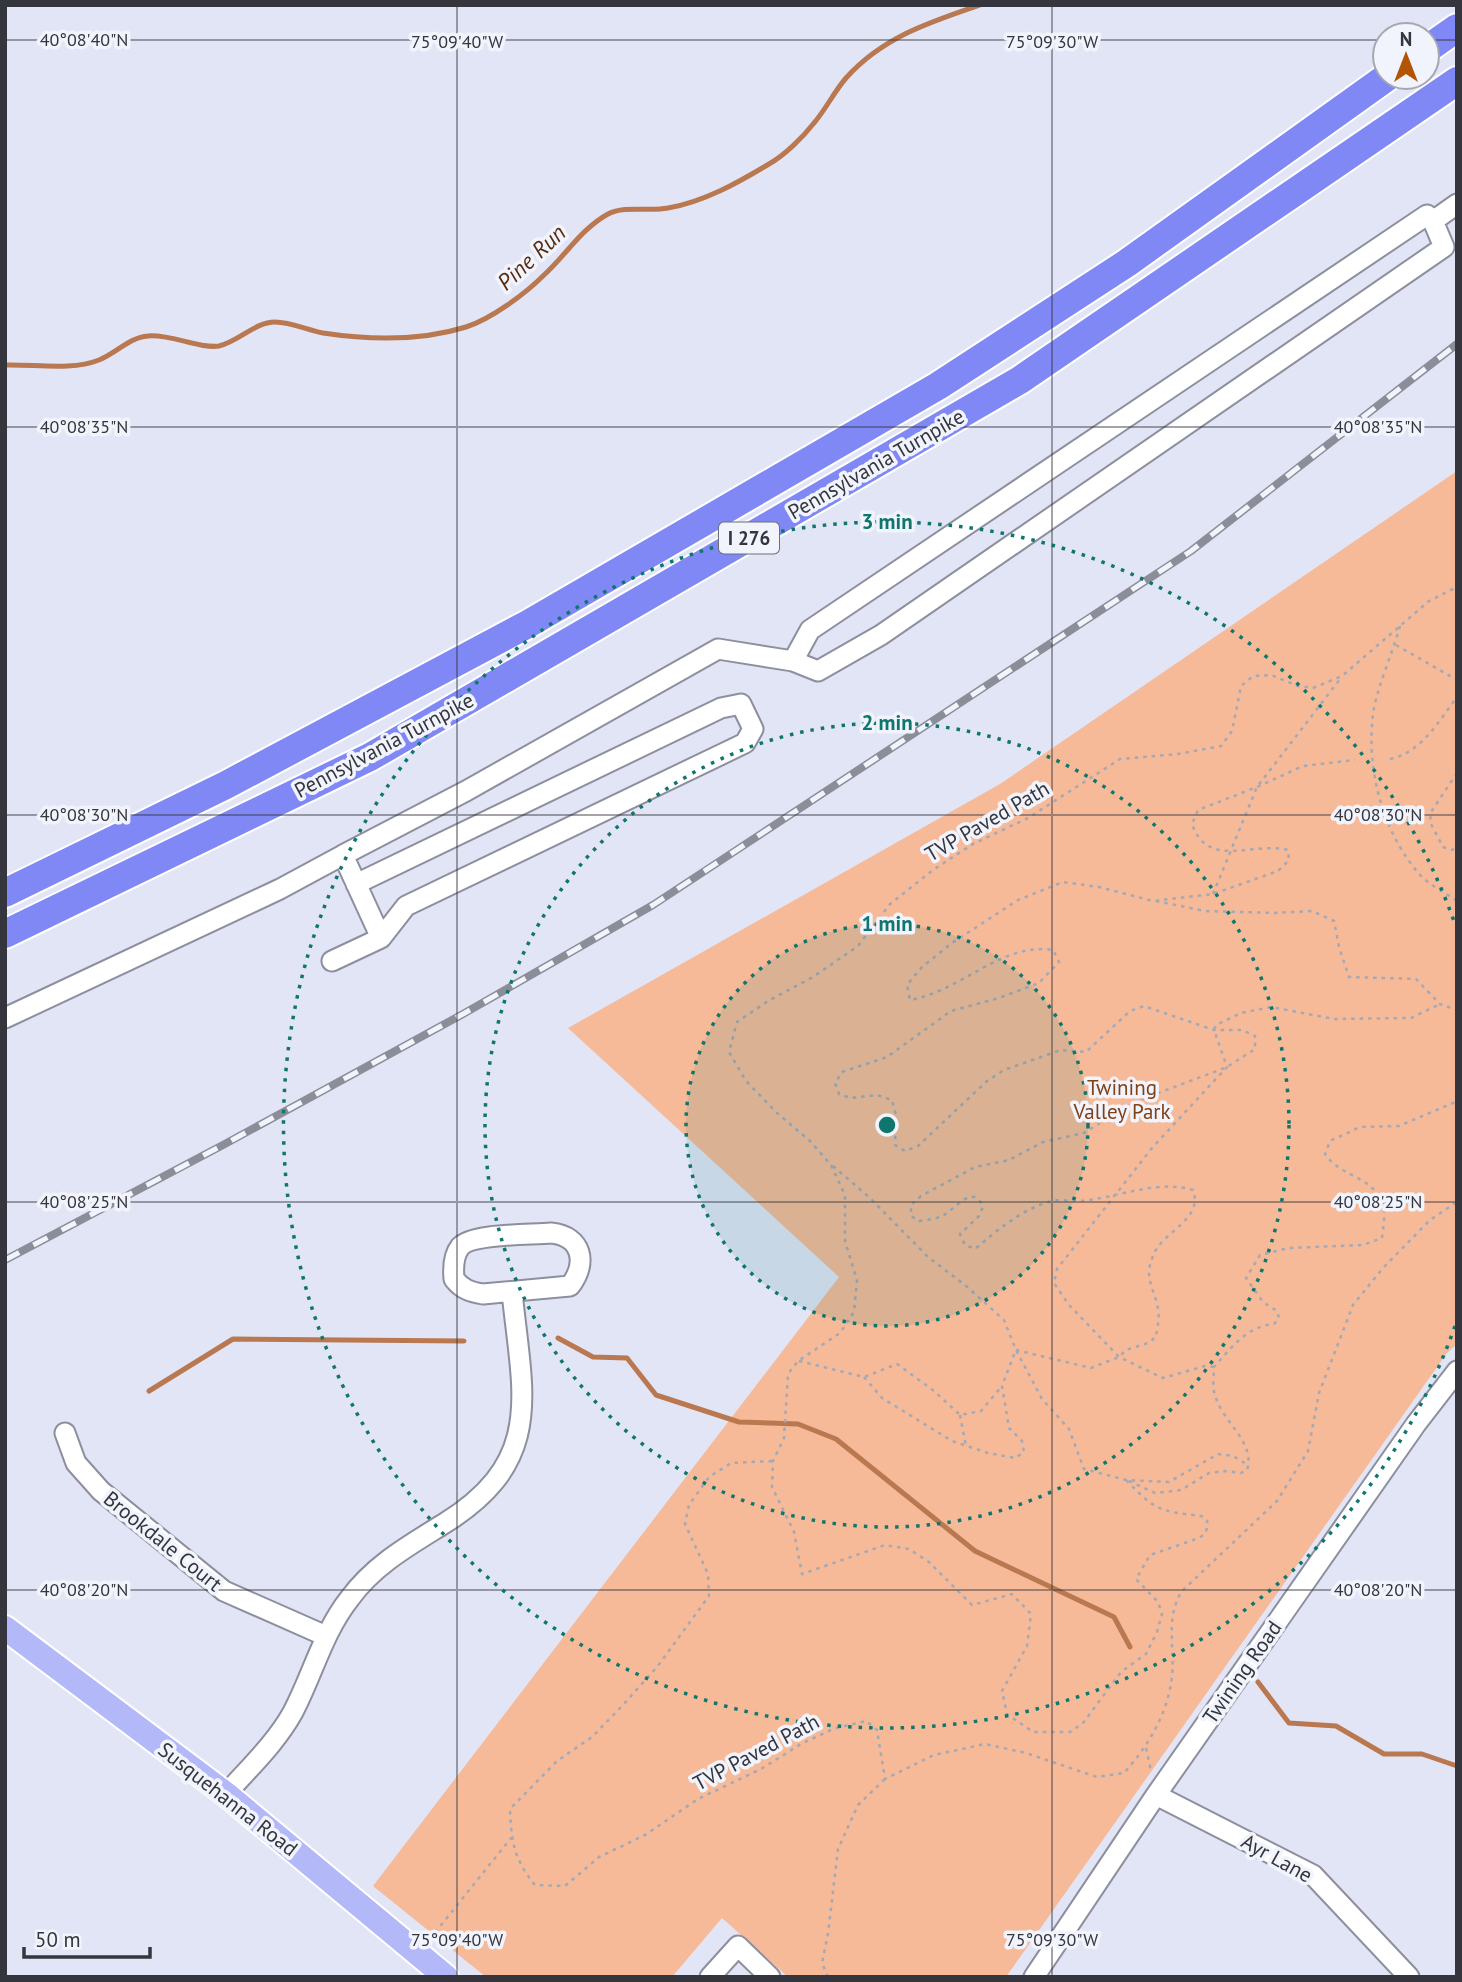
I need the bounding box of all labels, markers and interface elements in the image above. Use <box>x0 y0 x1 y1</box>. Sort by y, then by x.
north arrow <box>1371 21 1441 91</box>
text: N <box>1400 27 1412 51</box>
text: 40°08'40"N <box>40 28 128 51</box>
text: 75°09'40"W <box>411 30 503 53</box>
text: 75°09'30"W <box>1006 30 1098 53</box>
water label: Pine Run <box>491 218 571 296</box>
street label: Pennsylvania Turnpike <box>783 402 969 526</box>
text: 40°08'35"N <box>40 415 128 438</box>
text: 40°08'35"N <box>1334 415 1422 438</box>
text: 3 min <box>861 508 913 535</box>
road number: I 276 <box>719 523 779 554</box>
street label: Pennsylvania Turnpike <box>290 686 478 804</box>
text: 2 min <box>861 709 913 736</box>
street label: TVP Paved Path <box>920 775 1054 867</box>
text: 40°08'30"N <box>40 803 128 826</box>
text: 40°08'30"N <box>1334 803 1422 826</box>
text: 1 min <box>861 910 913 937</box>
park label: Twining Valley Park <box>1072 1074 1171 1125</box>
centre of rings <box>875 1113 899 1137</box>
text: 40°08'25"N <box>40 1190 128 1213</box>
text: 40°08'25"N <box>1334 1190 1422 1213</box>
street label: Brookdale Court <box>98 1485 228 1597</box>
text: 40°08'20"N <box>40 1578 128 1601</box>
text: 40°08'20"N <box>1334 1578 1422 1601</box>
street label: Twining Road <box>1197 1615 1287 1729</box>
street label: TVP Paved Path <box>688 1707 824 1797</box>
street label: Susquehanna Road <box>153 1736 303 1862</box>
street label: Ayr Lane <box>1237 1828 1317 1888</box>
scale bar <box>24 1916 150 1960</box>
text: 50 m <box>35 1926 81 1953</box>
text: 75°09'40"W <box>411 1928 503 1951</box>
text: 75°09'30"W <box>1006 1928 1098 1951</box>

